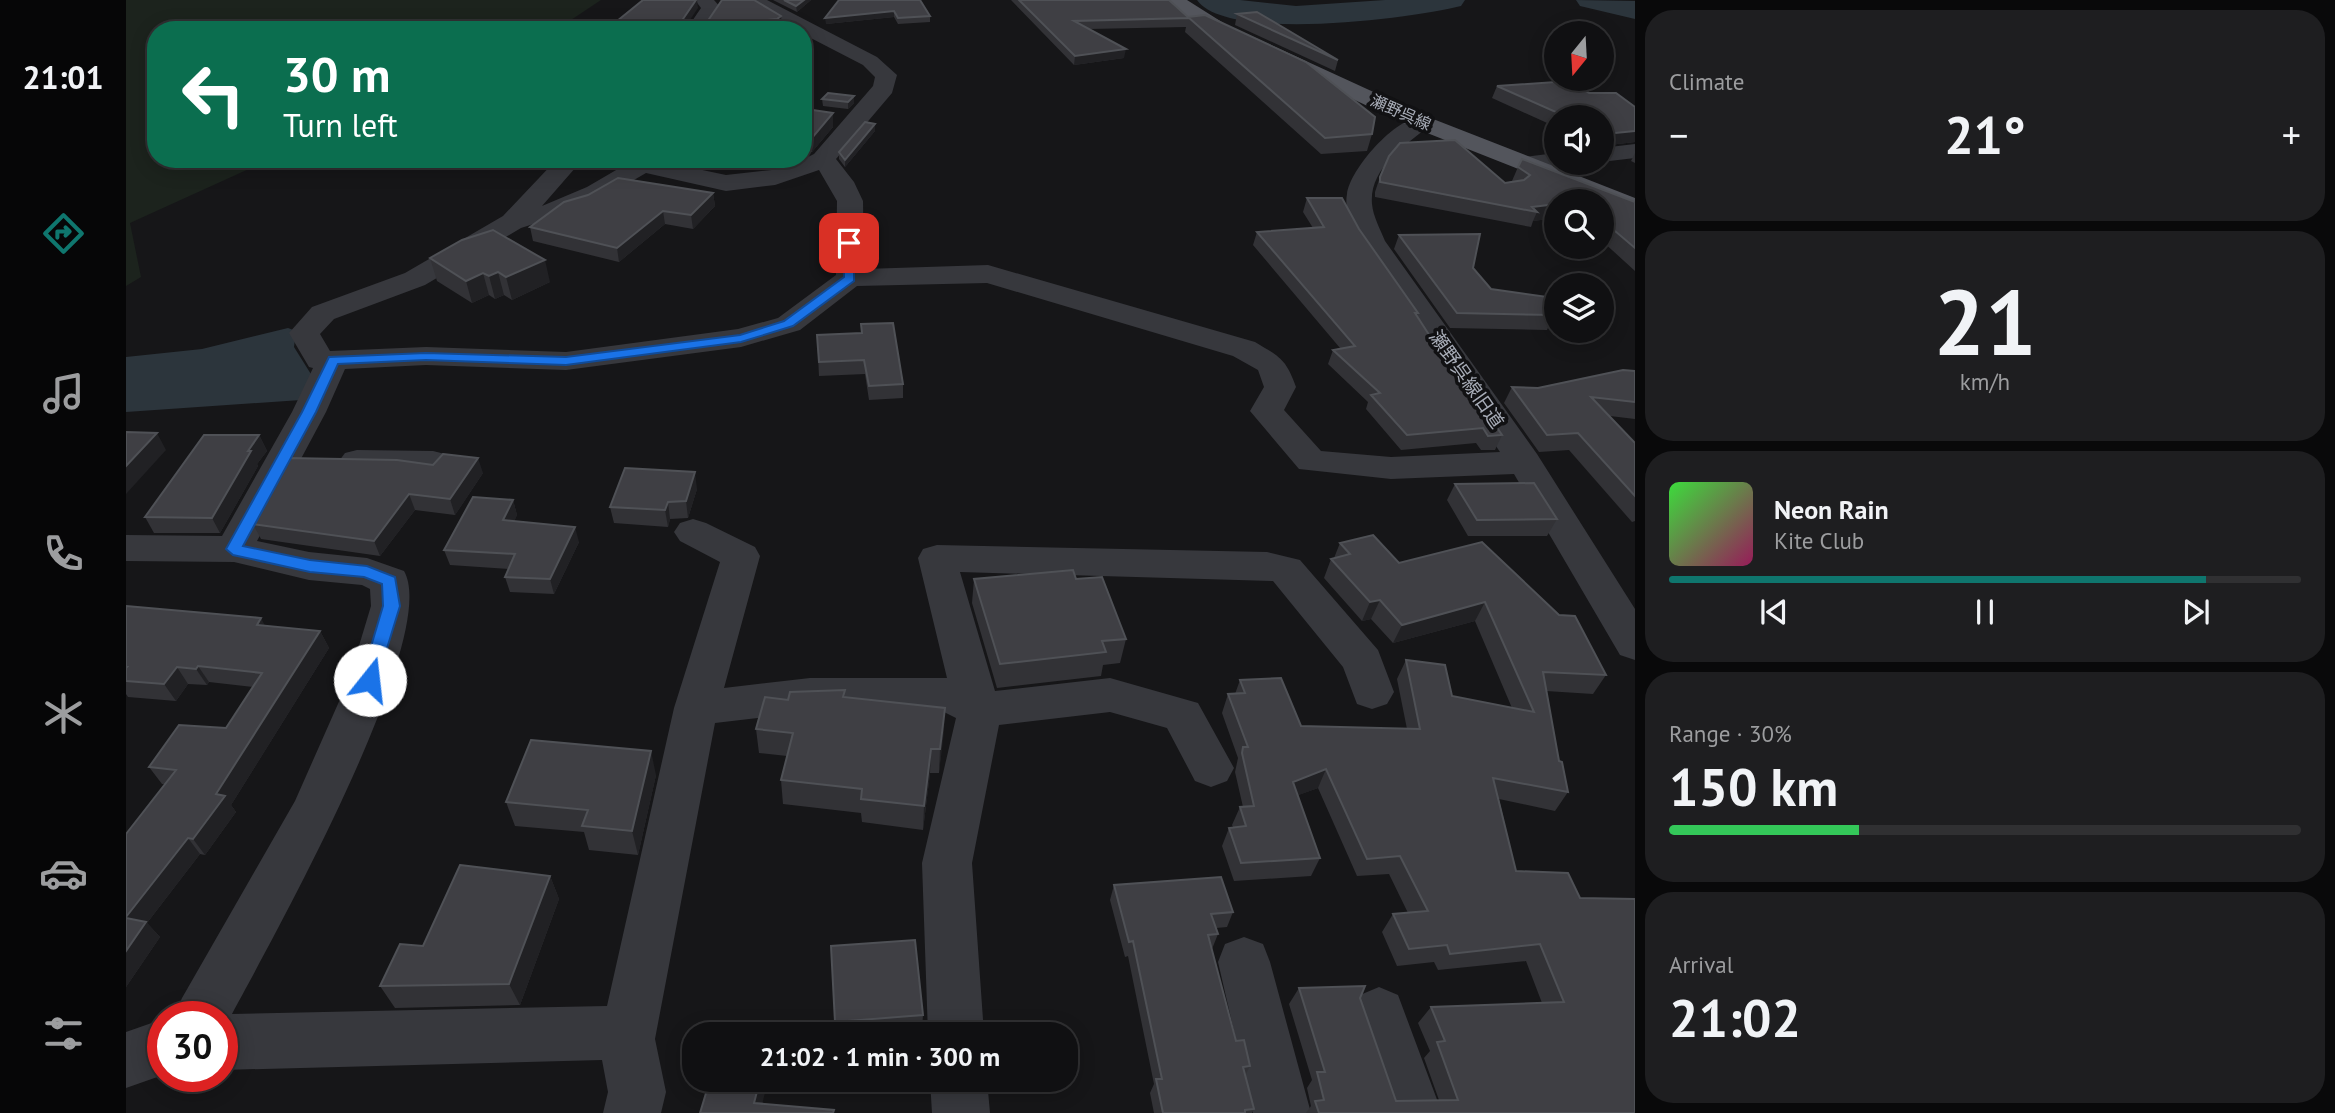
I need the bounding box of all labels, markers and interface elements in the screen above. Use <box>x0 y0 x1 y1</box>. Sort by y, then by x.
north arrow <box>1544 21 1614 91</box>
map controls <box>1544 21 1614 343</box>
text: 30 m <box>283 42 390 106</box>
icon: left <box>168 49 259 140</box>
text: 21:01 <box>22 56 104 98</box>
text: Climate <box>1669 67 1744 96</box>
street label: 瀬野呉線 <box>1368 90 1434 134</box>
text: 21° <box>1944 101 2026 168</box>
text: Turn left <box>283 104 398 146</box>
button: sound <box>1544 105 1614 175</box>
text: − <box>1669 110 1688 159</box>
text: + <box>2282 110 2301 159</box>
button: search <box>1544 189 1614 259</box>
icon: directions <box>39 209 88 258</box>
pin <box>819 213 879 273</box>
icon: arrive <box>830 224 868 262</box>
text: 21 <box>1933 262 2037 380</box>
button: layers <box>1544 273 1614 343</box>
street label: 瀬野呉線旧道 <box>1424 325 1510 433</box>
text: km/h <box>1960 367 2010 396</box>
icon: music <box>39 369 88 418</box>
text: Neon Rain <box>1774 493 1889 526</box>
text: Kite Club <box>1774 526 1864 555</box>
icon: phone <box>39 529 88 578</box>
icon: previous <box>1755 593 1793 631</box>
icon: pause <box>1966 593 2004 631</box>
icon: next <box>2177 593 2215 631</box>
position arrow <box>333 643 407 717</box>
icon: climate <box>39 689 88 738</box>
text: Range · 30% <box>1669 719 1792 748</box>
text: 150 km <box>1669 753 1838 820</box>
icon: car <box>39 849 88 898</box>
text: Arrival <box>1669 950 1733 979</box>
text: 21:02 <box>1669 984 1801 1051</box>
speed limit sign: 30 <box>147 1001 238 1092</box>
icon: filters <box>39 1009 88 1058</box>
text: 21:02 · 1 min · 300 m <box>760 1040 1000 1073</box>

